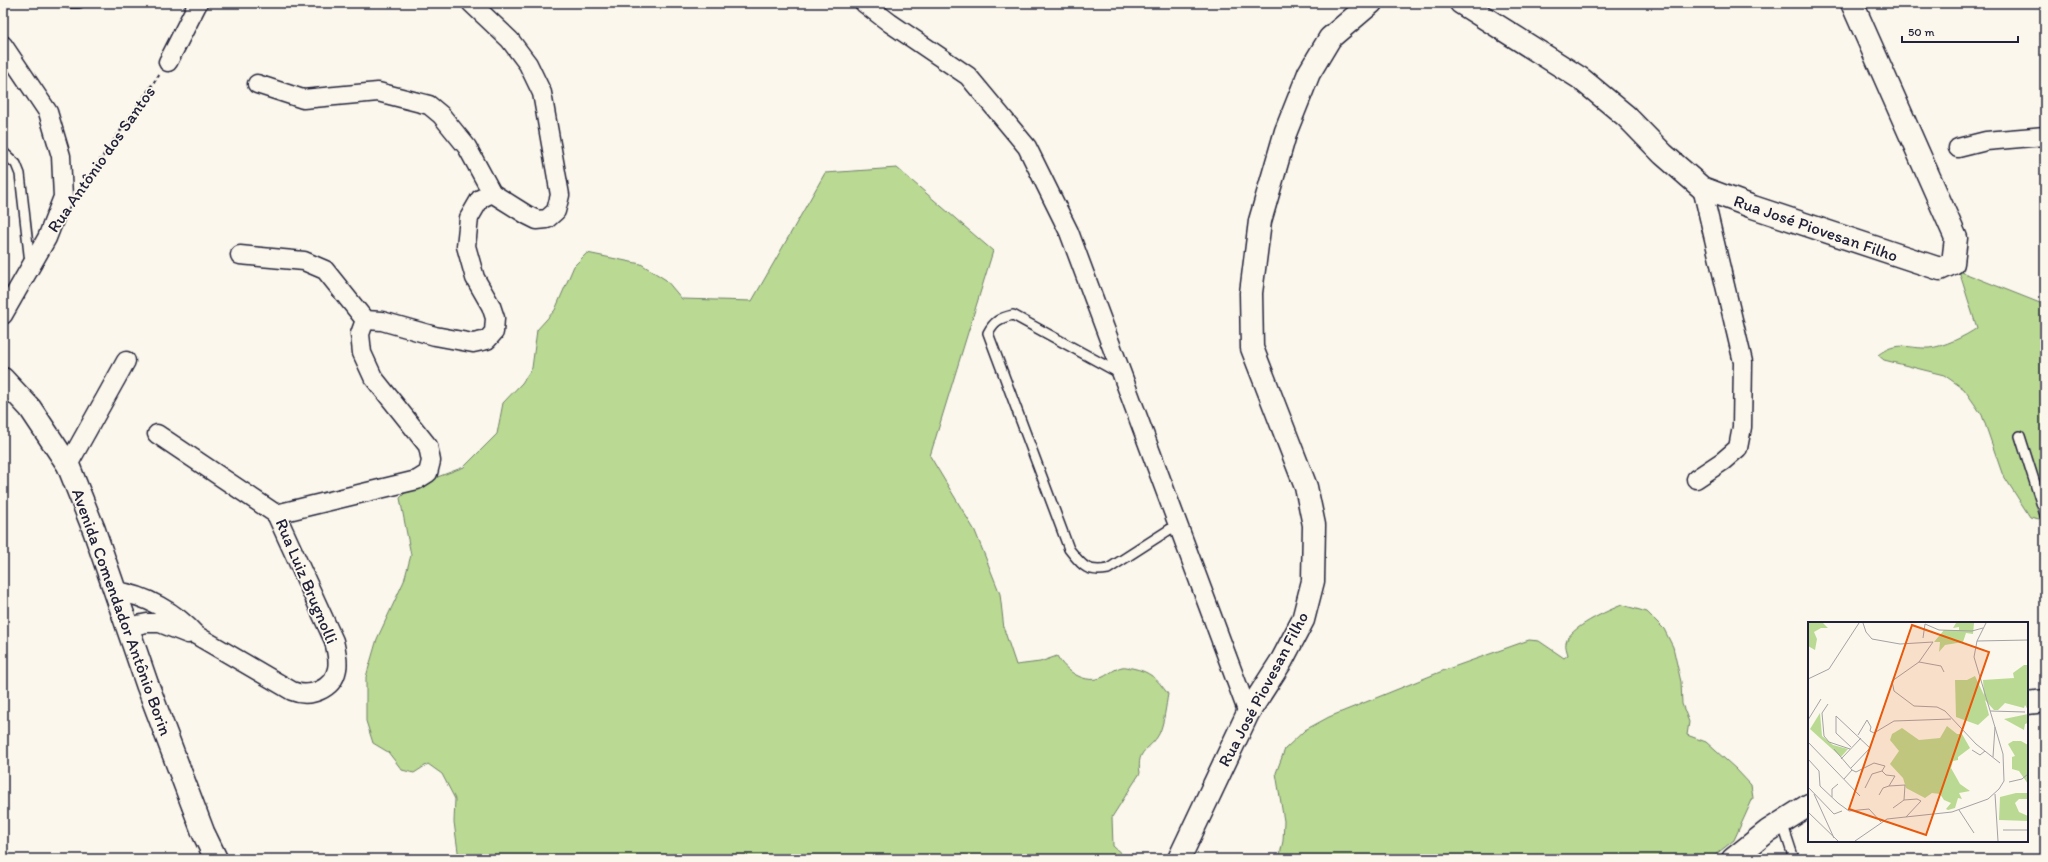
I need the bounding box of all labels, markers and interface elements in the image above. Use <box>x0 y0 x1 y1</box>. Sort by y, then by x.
scale bar <box>1902 18 2018 44</box>
text: 50 m <box>1908 25 1934 39</box>
street label: Rua Antônio dos Santos <box>43 82 159 236</box>
street label: Rua José Piovesan Filho <box>1731 190 1901 266</box>
street label: Avenida Comendador Antônio Borin <box>68 486 176 739</box>
street label: Rua Luiz Brugnolli <box>272 516 342 646</box>
street label: Rua José Piovesan Filho <box>1214 608 1312 770</box>
inset map <box>1808 622 2028 842</box>

